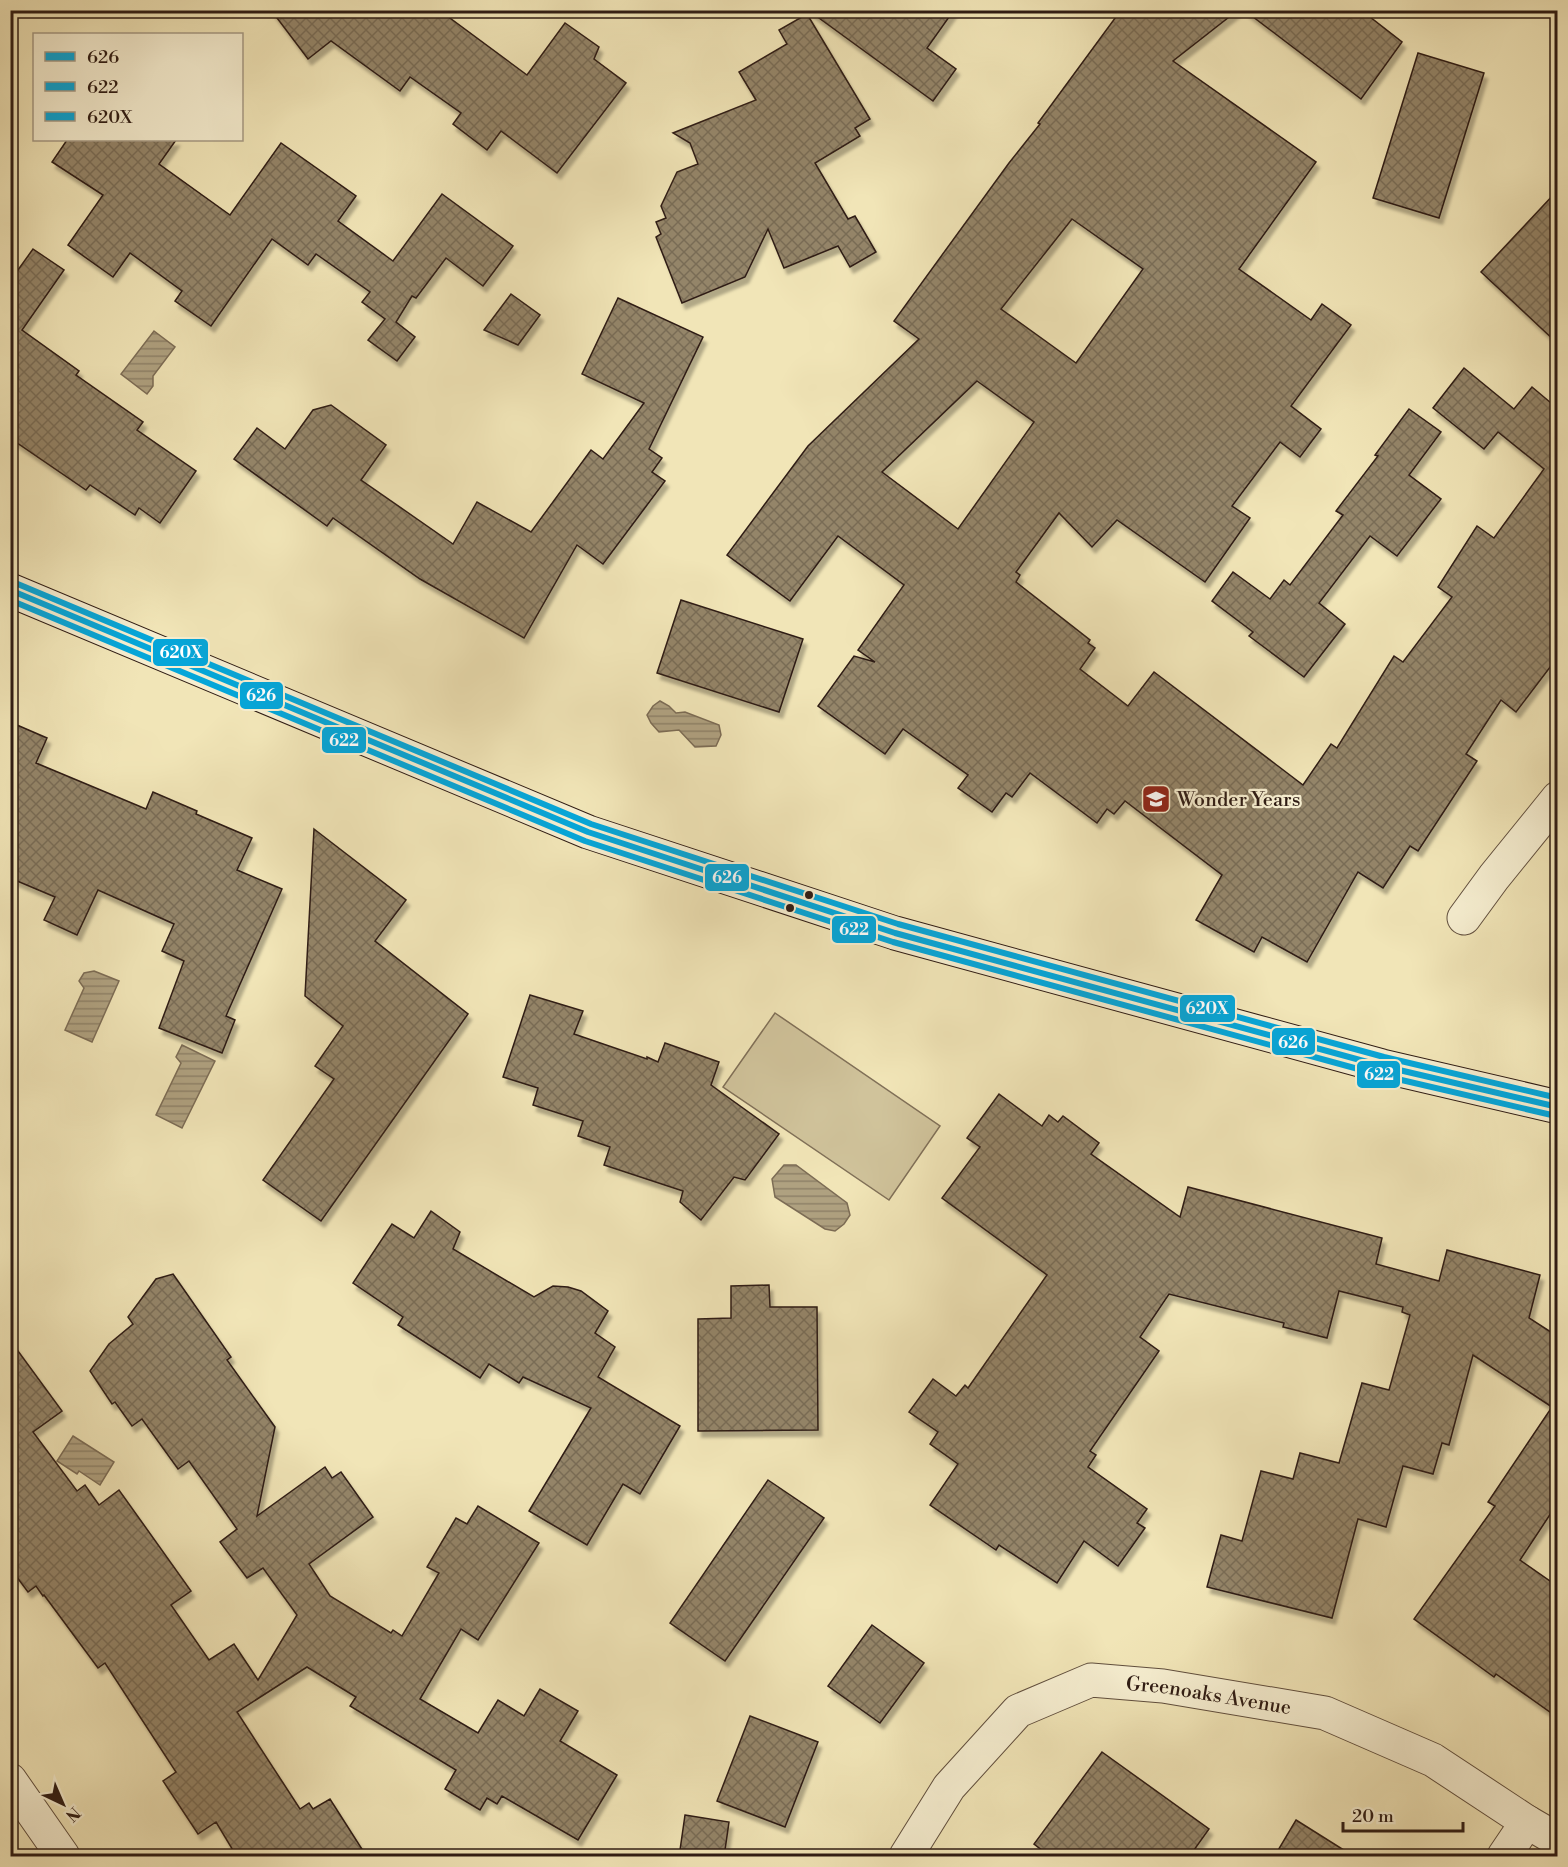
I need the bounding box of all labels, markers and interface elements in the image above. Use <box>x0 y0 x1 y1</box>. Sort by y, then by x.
legend <box>33 33 243 141</box>
text: 626 <box>87 46 119 69</box>
text: 622 <box>87 76 118 99</box>
text: 620X <box>87 106 133 129</box>
line badge: 620X <box>152 638 209 667</box>
text: 620X <box>159 643 203 663</box>
line badge: 626 <box>239 681 284 710</box>
text: 626 <box>246 686 276 706</box>
line badge: 622 <box>321 726 367 754</box>
text: 622 <box>329 731 359 751</box>
school or university icon: Wonder Years <box>1140 783 1172 815</box>
place label: Wonder Years <box>1176 788 1300 813</box>
line badge: 626 <box>704 863 750 892</box>
text: 626 <box>712 868 742 888</box>
unlabelled marker <box>803 889 815 901</box>
unlabelled marker <box>784 902 796 914</box>
line badge: 622 <box>831 915 877 944</box>
text: 622 <box>839 920 869 940</box>
line badge: 620X <box>1179 994 1236 1023</box>
text: 620X <box>1185 999 1229 1019</box>
line badge: 626 <box>1271 1027 1316 1056</box>
text: 626 <box>1278 1033 1308 1053</box>
line badge: 622 <box>1356 1060 1401 1089</box>
text: 622 <box>1364 1065 1394 1085</box>
street label: Greenoaks Avenue <box>1125 1672 1293 1721</box>
north arrow <box>33 1774 93 1834</box>
scale bar <box>1343 1795 1463 1833</box>
text: N <box>61 1802 84 1826</box>
text: 20 m <box>1352 1805 1394 1828</box>

